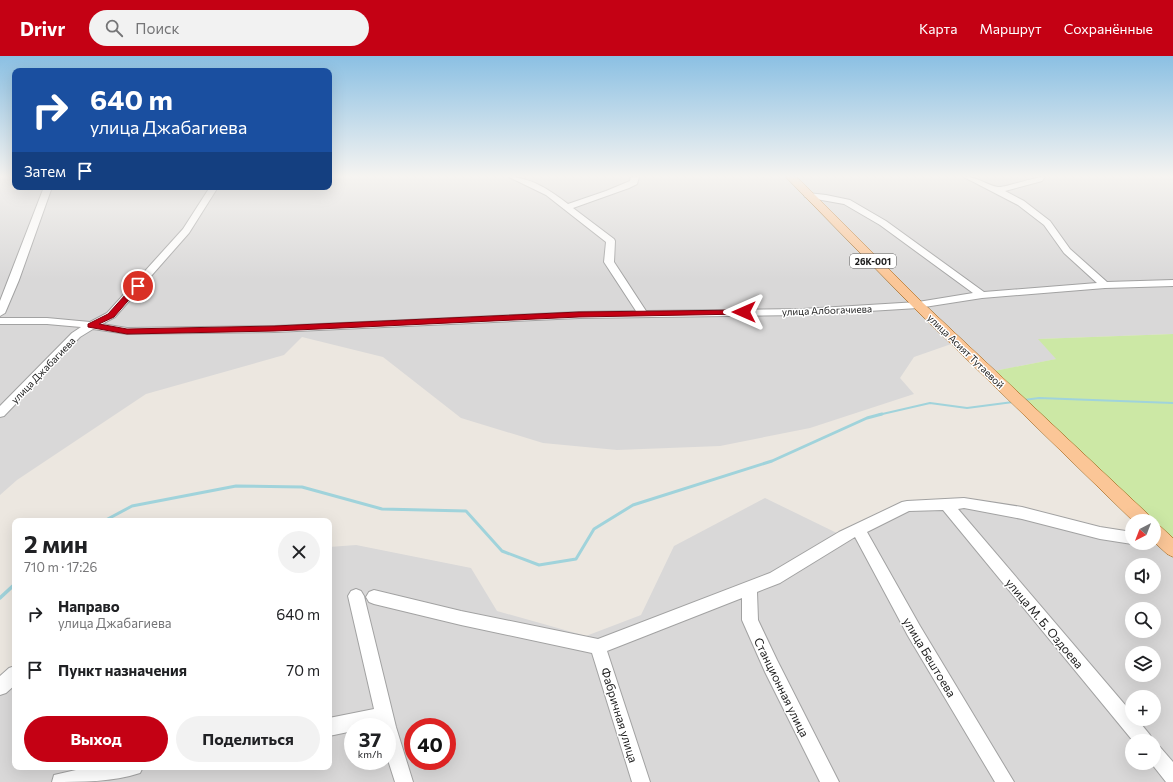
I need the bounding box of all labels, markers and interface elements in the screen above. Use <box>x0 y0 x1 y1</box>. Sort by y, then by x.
search box <box>89 10 369 46</box>
text: Drivr <box>20 17 65 40</box>
icon: search <box>103 17 125 39</box>
text: Поиск <box>135 19 179 37</box>
text: Карта <box>919 20 957 37</box>
text: Маршрут <box>979 20 1042 37</box>
text: Сохранённые <box>1064 20 1153 37</box>
text: 640 m <box>90 82 173 116</box>
icon: right <box>24 84 76 136</box>
text: улица Джабагиева <box>90 116 247 138</box>
icon: arrive <box>74 160 96 182</box>
text: Затем <box>24 162 66 180</box>
road number: 26К-001 <box>850 254 896 268</box>
pin <box>121 269 155 303</box>
icon: arrive <box>127 275 149 297</box>
position arrow <box>723 291 765 333</box>
street label: улица Албогачиева <box>782 302 872 318</box>
street label: улица Асият Тутаевой <box>925 311 1007 391</box>
street label: улица Джабагиева <box>8 334 78 406</box>
north arrow <box>1125 514 1161 550</box>
map controls <box>1125 514 1161 770</box>
text: 2 мин <box>24 529 88 558</box>
button: close <box>278 531 320 573</box>
button: sound <box>1125 558 1161 594</box>
text: 710 m · 17:26 <box>24 559 97 575</box>
street label: улица М. Б. Оздоева <box>1003 575 1087 671</box>
text: Направо <box>58 597 120 615</box>
button: search <box>1125 602 1161 638</box>
icon: right <box>24 603 46 625</box>
text: 640 m <box>276 605 320 623</box>
text: улица Джабагиева <box>58 615 172 631</box>
street label: улица Бештоева <box>901 615 959 699</box>
street label: Станционная улица <box>752 635 812 739</box>
button: layers <box>1125 646 1161 682</box>
icon: arrive <box>24 659 46 681</box>
text: Пункт назначения <box>58 661 187 679</box>
text: 70 m <box>286 661 320 679</box>
street label: Фабричная улица <box>599 666 641 764</box>
button: + <box>1125 690 1161 726</box>
button: Выход <box>24 716 168 762</box>
button: Поделиться <box>176 716 320 762</box>
speed limit sign: 40 <box>404 718 456 770</box>
text: 37 <box>359 727 381 751</box>
button: − <box>1125 734 1161 770</box>
text: km/h <box>358 748 382 760</box>

